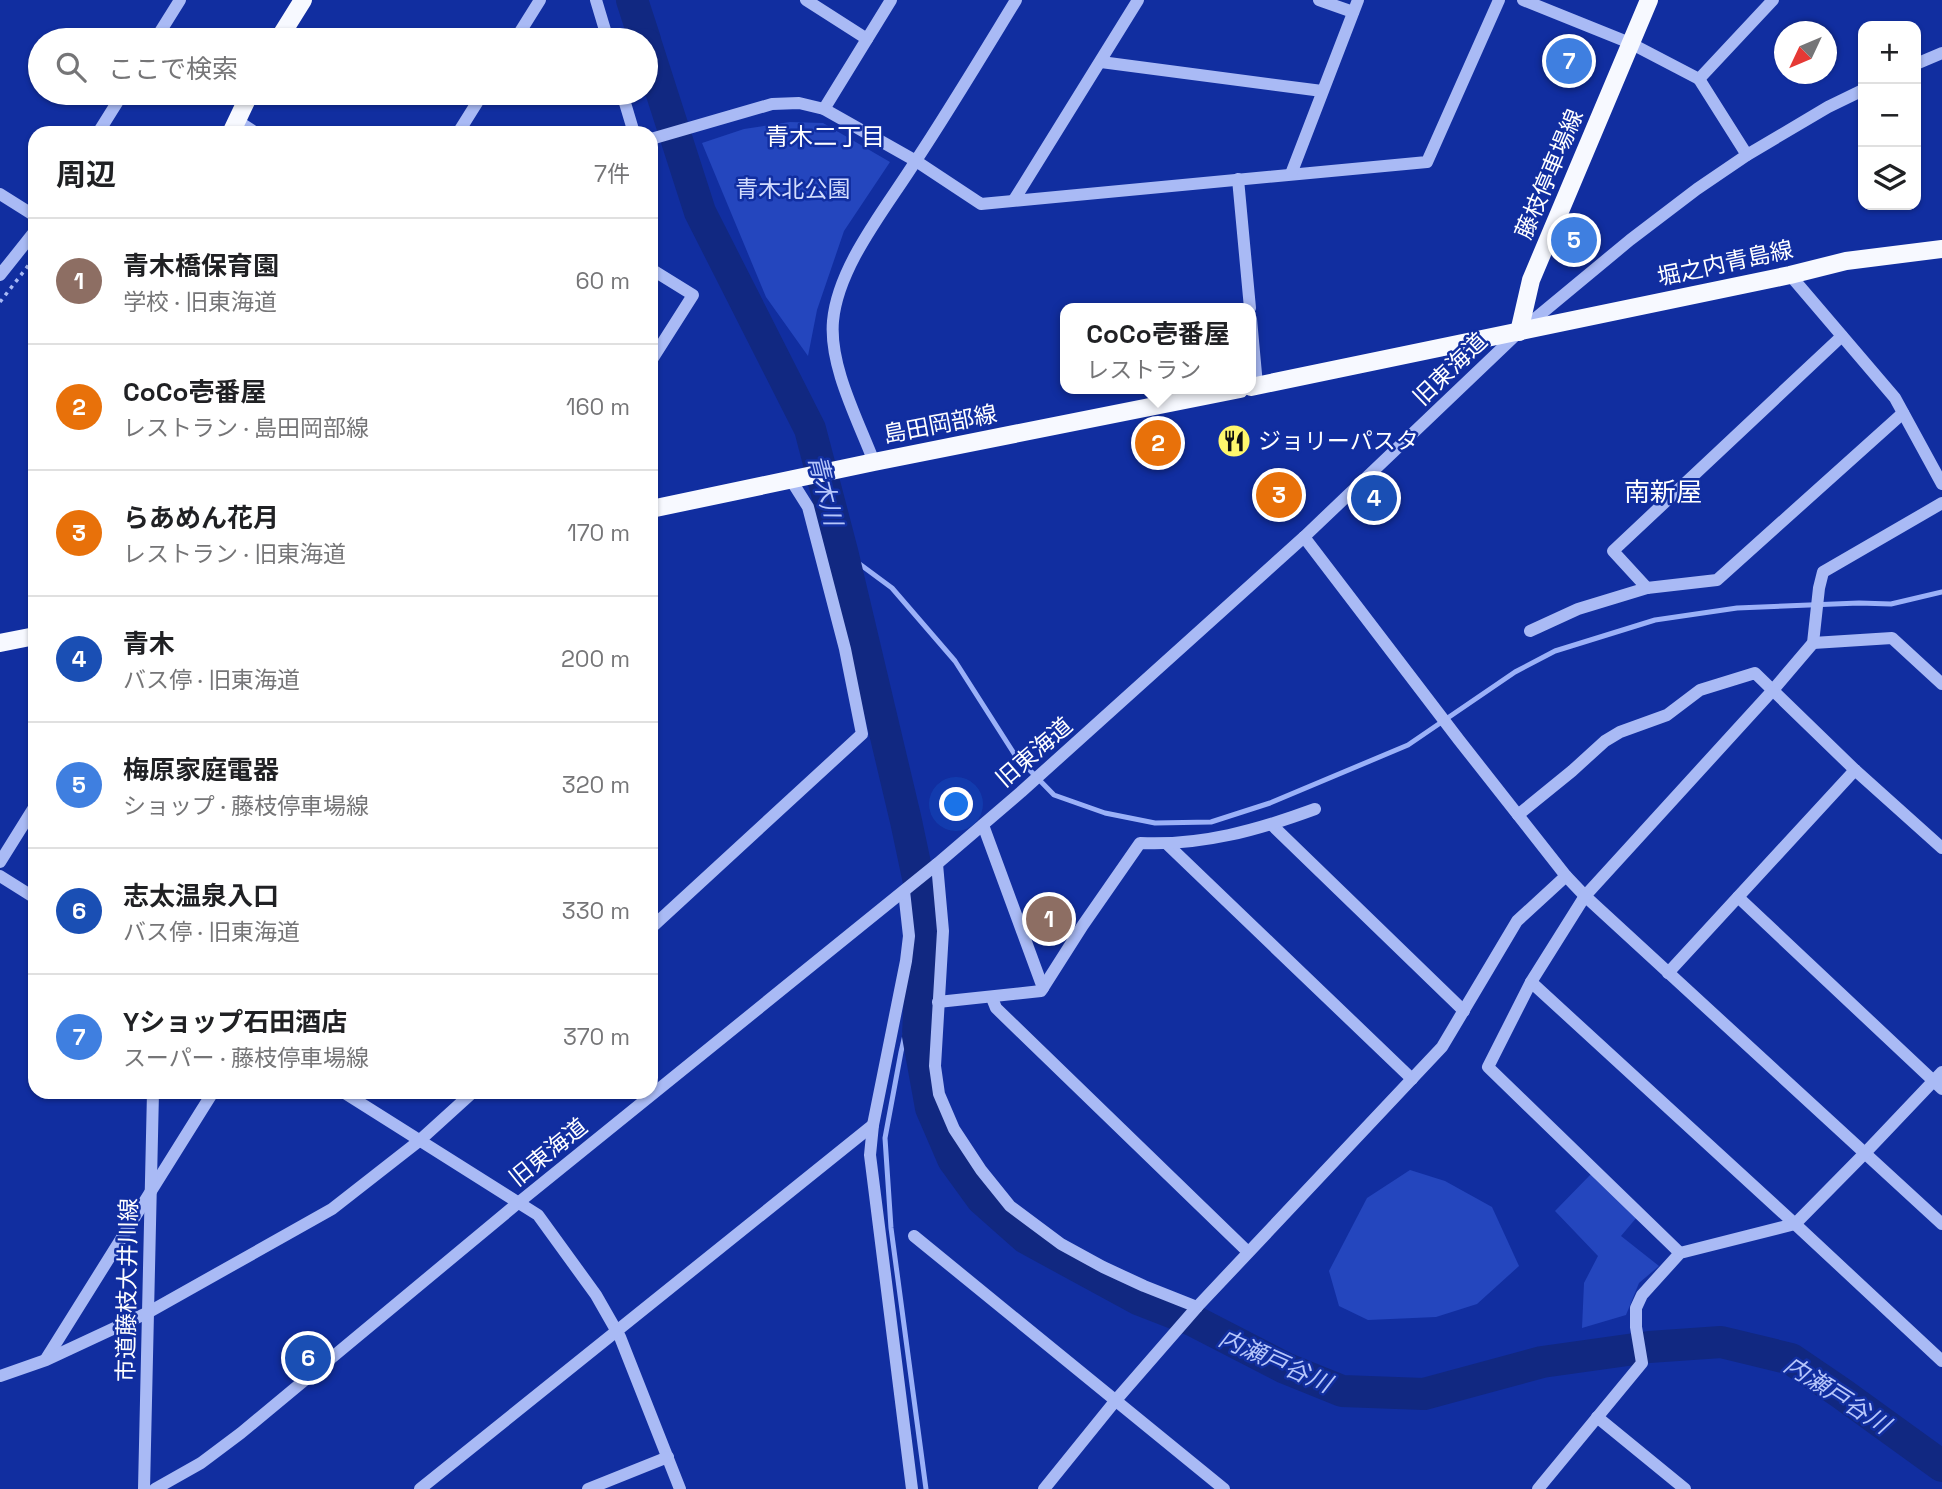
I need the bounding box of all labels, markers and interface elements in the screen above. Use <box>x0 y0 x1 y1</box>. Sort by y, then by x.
north arrow <box>1774 21 1837 84</box>
map controls <box>1858 21 1921 210</box>
button: + <box>1858 21 1921 84</box>
search box <box>28 28 658 105</box>
pin: 7 <box>1546 35 1592 87</box>
icon: search <box>52 48 90 86</box>
text: ここで検索 <box>108 52 238 86</box>
button: − <box>1858 84 1921 147</box>
street label: 藤枝停車場線 <box>1508 105 1590 243</box>
district label: 青木二丁目 <box>765 121 885 152</box>
button: layers <box>1858 147 1921 210</box>
text: 周辺 <box>56 155 116 194</box>
text: 7件 <box>594 159 630 189</box>
park label: 青木北公園 <box>736 174 851 204</box>
pin: 5 <box>1551 214 1597 266</box>
street label: 堀之内青島線 <box>1654 234 1796 292</box>
text: 青木橋保育園 <box>123 249 279 283</box>
text: 1 <box>74 266 84 296</box>
text: 60 m <box>575 266 630 296</box>
text: 学校 · 旧東海道 <box>123 287 277 317</box>
popup <box>1060 303 1256 394</box>
text: CoCo壱番屋 <box>1086 317 1230 351</box>
street label: 旧東海道 <box>1406 326 1494 412</box>
text: レストラン <box>1086 355 1201 385</box>
text: CoCo壱番屋 <box>123 375 266 409</box>
text: 2 <box>72 392 86 422</box>
text: 160 m <box>566 392 630 422</box>
street label: 島田岡部線 <box>881 398 999 450</box>
text: レストラン · 島田岡部線 <box>123 413 369 443</box>
pin: 2 <box>1135 417 1181 469</box>
restaurant icon: ジョリーパスタ <box>1215 422 1253 460</box>
place label: ジョリーパスタ <box>1258 426 1419 456</box>
water label: 青木川 <box>802 451 850 531</box>
pin: 3 <box>1256 469 1302 521</box>
pin: 4 <box>1351 472 1397 524</box>
district label: 南新屋 <box>1624 475 1702 509</box>
text: らあめん花月 <box>123 501 279 535</box>
text: 3 <box>72 518 86 548</box>
text: 170 m <box>567 518 630 548</box>
text: レストラン · 旧東海道 <box>123 539 346 569</box>
text: 青木 <box>123 627 175 661</box>
text: 4 <box>72 644 86 674</box>
text: 200 m <box>561 644 630 674</box>
text: バス停 · 旧東海道 <box>123 665 300 695</box>
street label: 旧東海道 <box>989 711 1079 793</box>
text: 梅原家庭電器 <box>123 753 279 787</box>
text: 5 <box>72 770 86 800</box>
text: 320 m <box>562 770 630 800</box>
your location <box>939 787 973 821</box>
text: ショップ · 藤枝停車場線 <box>123 791 369 821</box>
text: 志太温泉入口 <box>123 879 279 913</box>
pin: 1 <box>1026 893 1072 945</box>
text: 6 <box>72 896 86 926</box>
text: 330 m <box>562 896 630 926</box>
text: バス停 · 旧東海道 <box>123 917 300 947</box>
text: Yショップ石田酒店 <box>123 1005 347 1039</box>
text: 7 <box>73 1022 85 1052</box>
text: 370 m <box>563 1022 630 1052</box>
text: スーパー · 藤枝停車場線 <box>123 1043 369 1073</box>
street label: 旧東海道 <box>503 1111 593 1193</box>
street label: 市道藤枝大井川線 <box>110 1198 144 1382</box>
water label: 内瀬戸谷川 <box>1214 1322 1339 1400</box>
pin: 6 <box>285 1332 331 1384</box>
water label: 内瀬戸谷川 <box>1779 1349 1899 1442</box>

